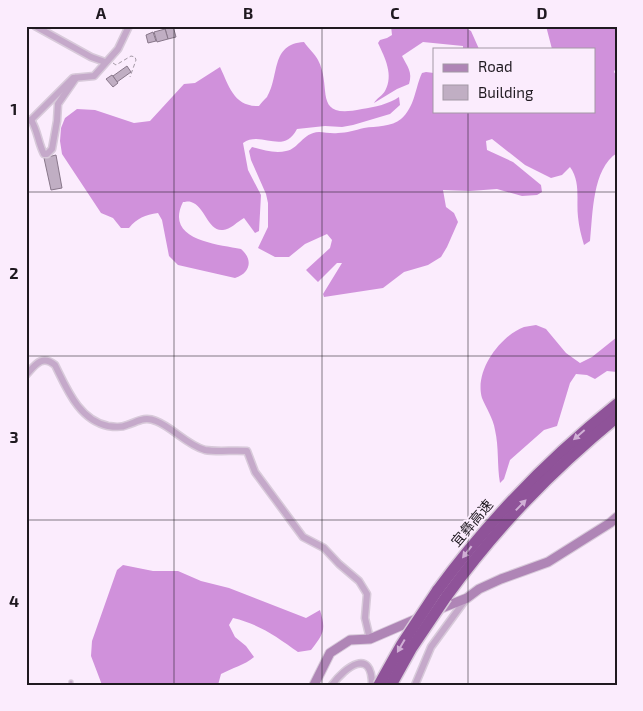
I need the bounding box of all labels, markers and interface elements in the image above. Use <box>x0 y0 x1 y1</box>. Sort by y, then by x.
text: A <box>96 3 107 22</box>
text: B <box>243 3 253 22</box>
text: C <box>390 3 400 22</box>
text: D <box>537 3 548 22</box>
legend <box>433 48 596 112</box>
text: Road <box>478 57 513 75</box>
text: Building <box>478 83 534 101</box>
text: 1 <box>11 99 17 118</box>
text: 2 <box>9 263 19 282</box>
text: 3 <box>9 427 19 446</box>
one-way arrow <box>573 430 586 441</box>
street label: 宜彝高速 <box>447 496 496 550</box>
one-way arrow <box>515 499 527 511</box>
one-way arrow <box>461 545 472 558</box>
text: 4 <box>9 591 19 610</box>
one-way arrow <box>397 639 405 654</box>

